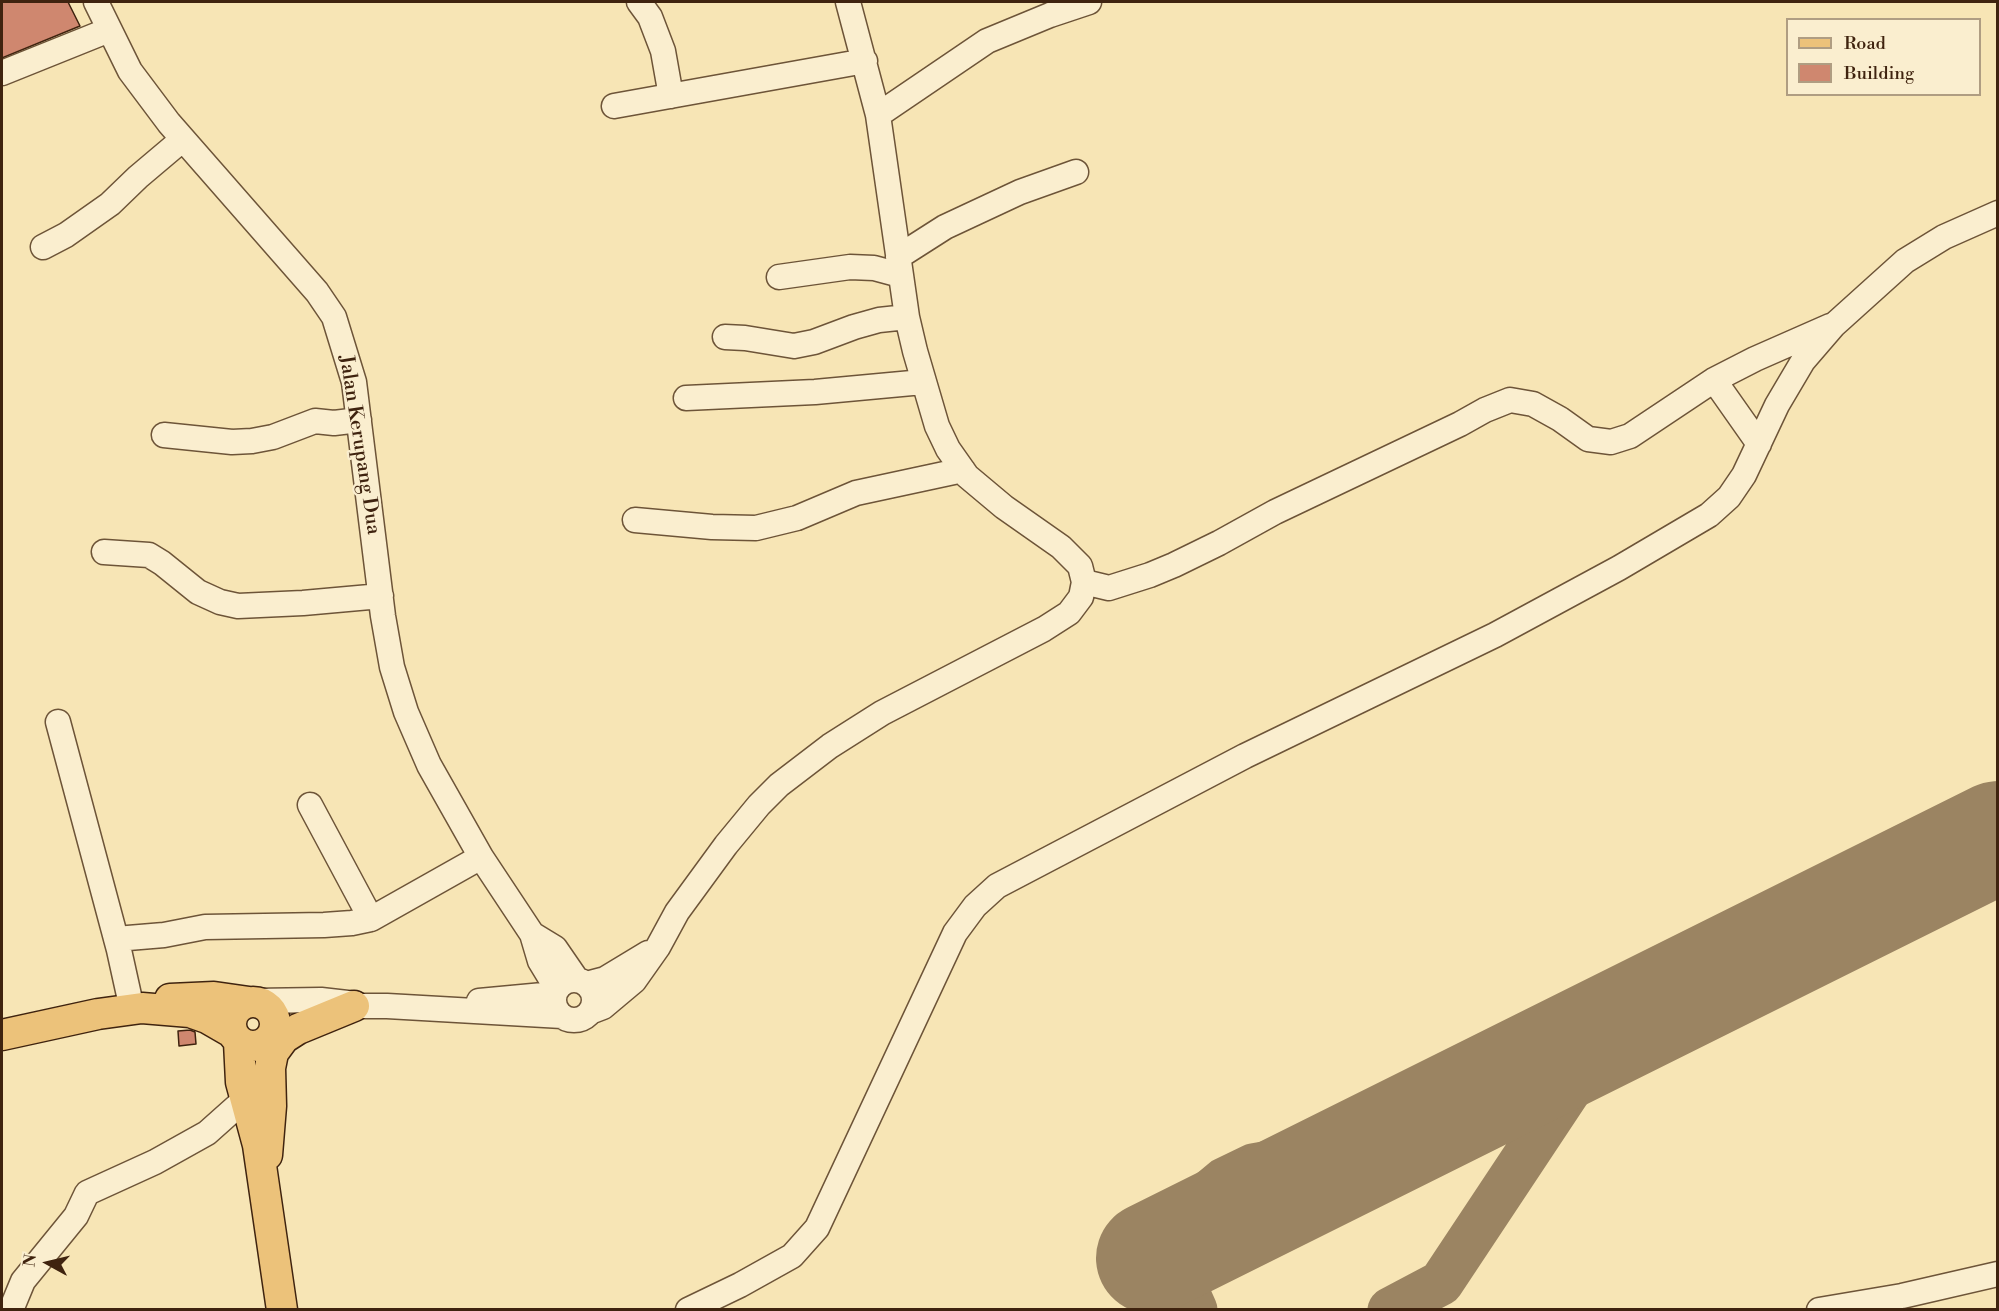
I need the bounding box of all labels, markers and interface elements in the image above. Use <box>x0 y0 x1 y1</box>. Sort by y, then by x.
legend <box>1786 18 1981 96</box>
text: Road <box>1844 32 1886 55</box>
text: Building <box>1844 62 1914 85</box>
street label: Jalan Kerupang Dua <box>333 354 385 536</box>
north arrow <box>18 1233 78 1293</box>
text: N <box>19 1253 41 1268</box>

